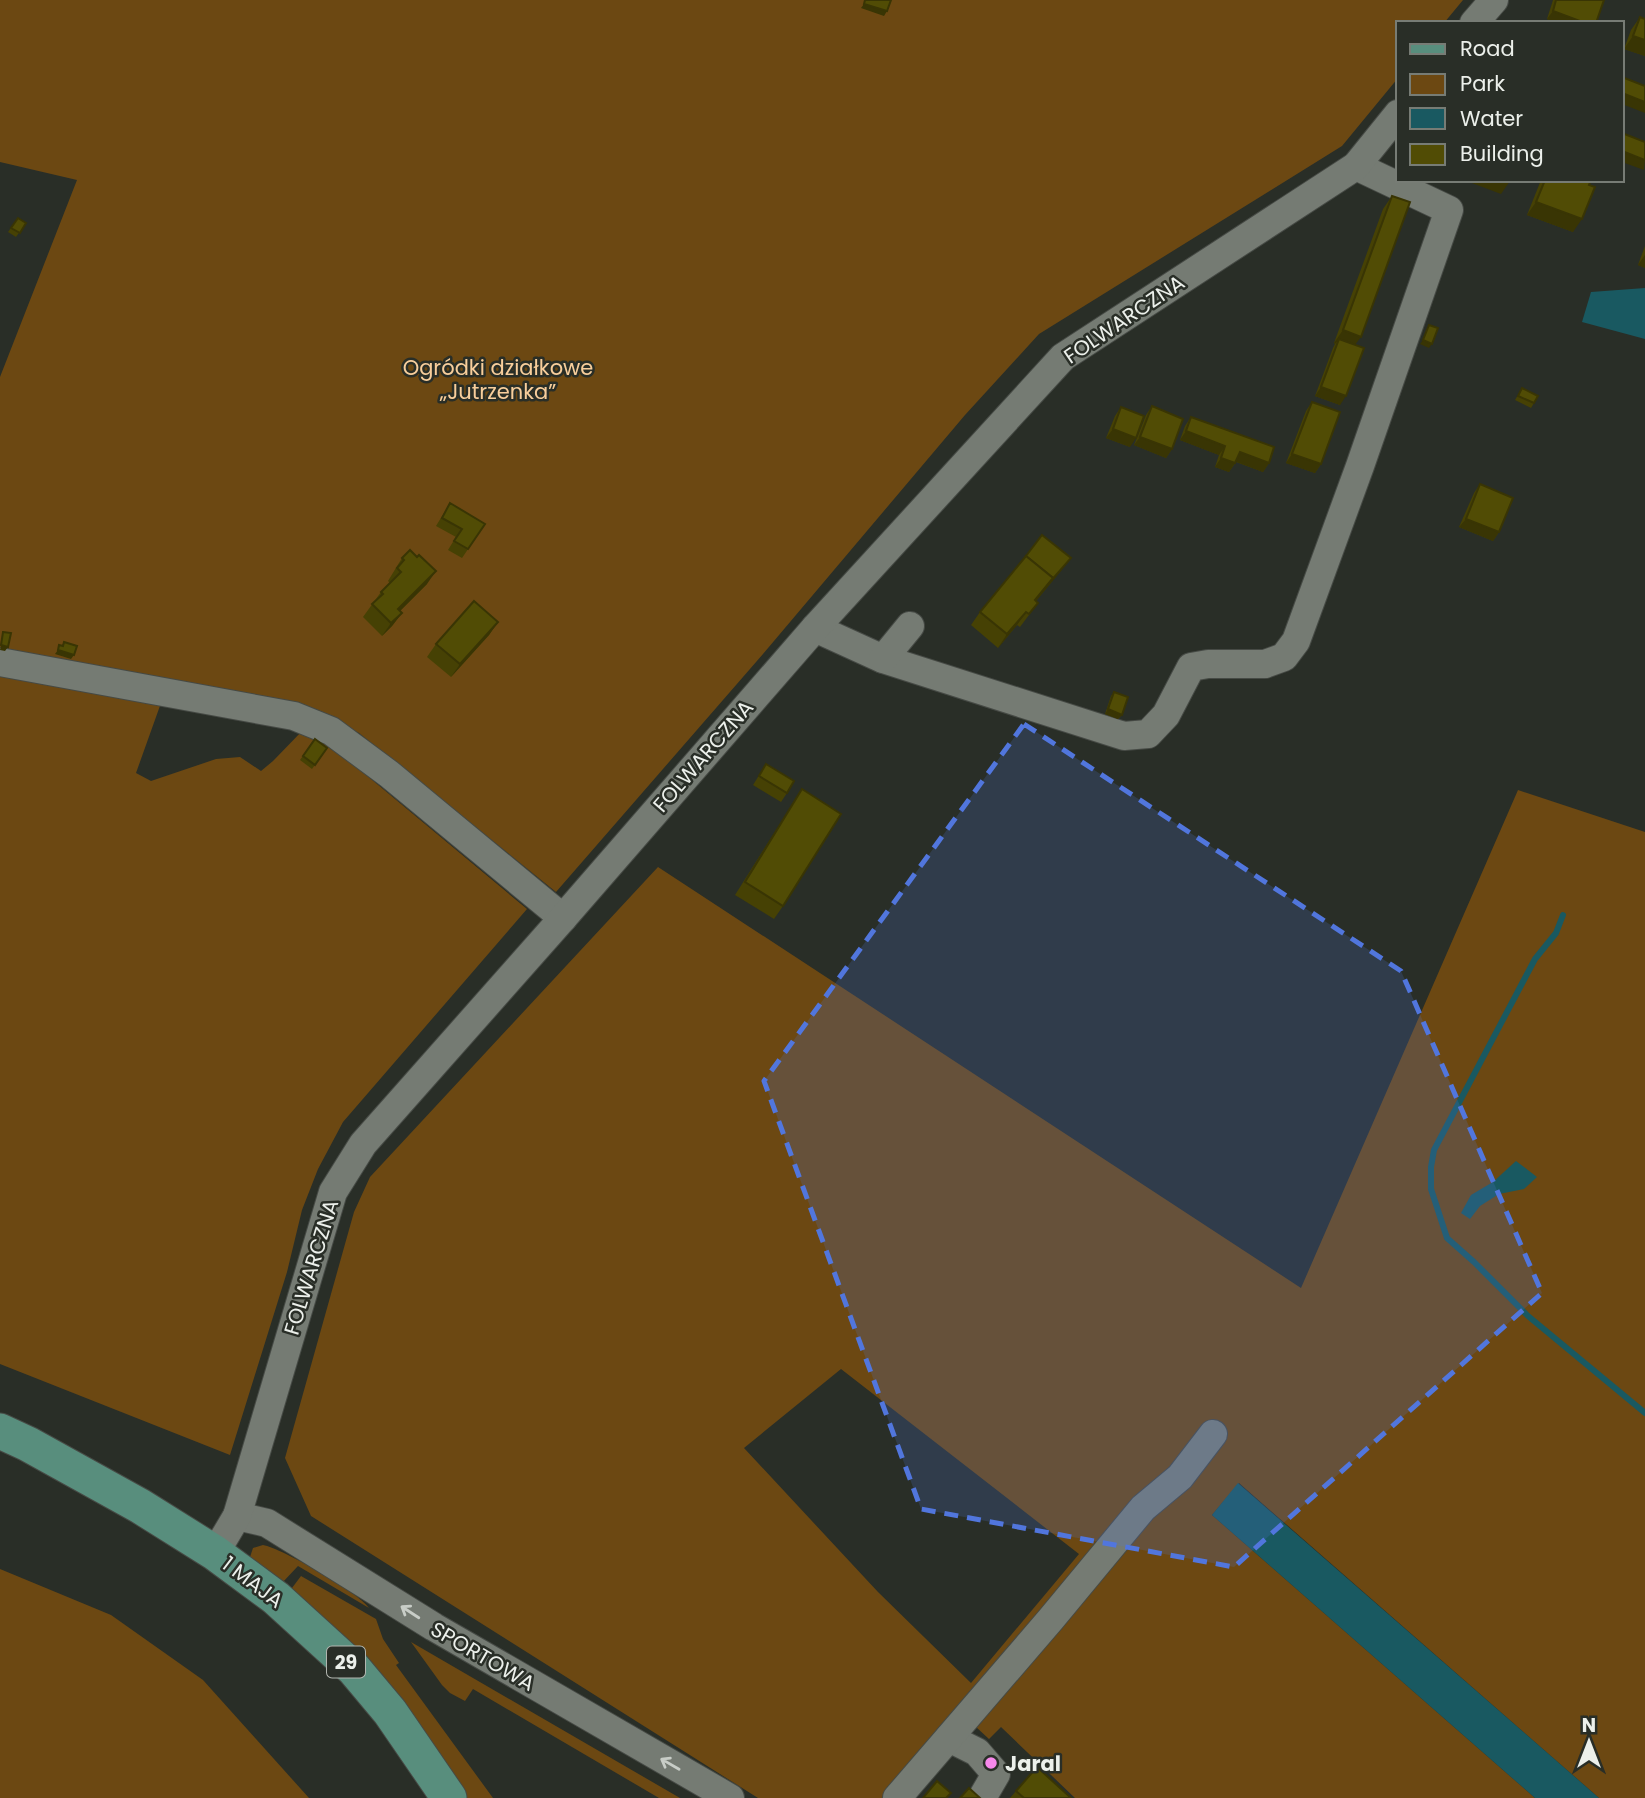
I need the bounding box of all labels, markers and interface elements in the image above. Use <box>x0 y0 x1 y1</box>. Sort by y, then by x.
legend <box>1396 21 1624 182</box>
text: Road <box>1460 34 1515 63</box>
text: Park <box>1460 69 1505 98</box>
text: Water <box>1460 104 1523 133</box>
text: Building <box>1460 139 1544 168</box>
street label: FOLWARCZNA <box>1058 268 1190 370</box>
park label: Ogródki działkowe „Jutrzenka” <box>403 353 593 406</box>
street label: FOLWARCZNA <box>646 694 760 818</box>
street label: FOLWARCZNA <box>277 1196 345 1338</box>
street label: 1 MAJA <box>216 1549 290 1615</box>
one-way arrow <box>401 1605 421 1619</box>
street label: SPORTOWA <box>425 1614 541 1698</box>
road number: 29 <box>327 1646 365 1678</box>
north arrow <box>1554 1707 1624 1777</box>
text: N <box>1582 1712 1596 1739</box>
place label: Jaral <box>1005 1749 1061 1778</box>
marker: Jaral <box>983 1755 999 1771</box>
one-way arrow <box>661 1757 681 1771</box>

